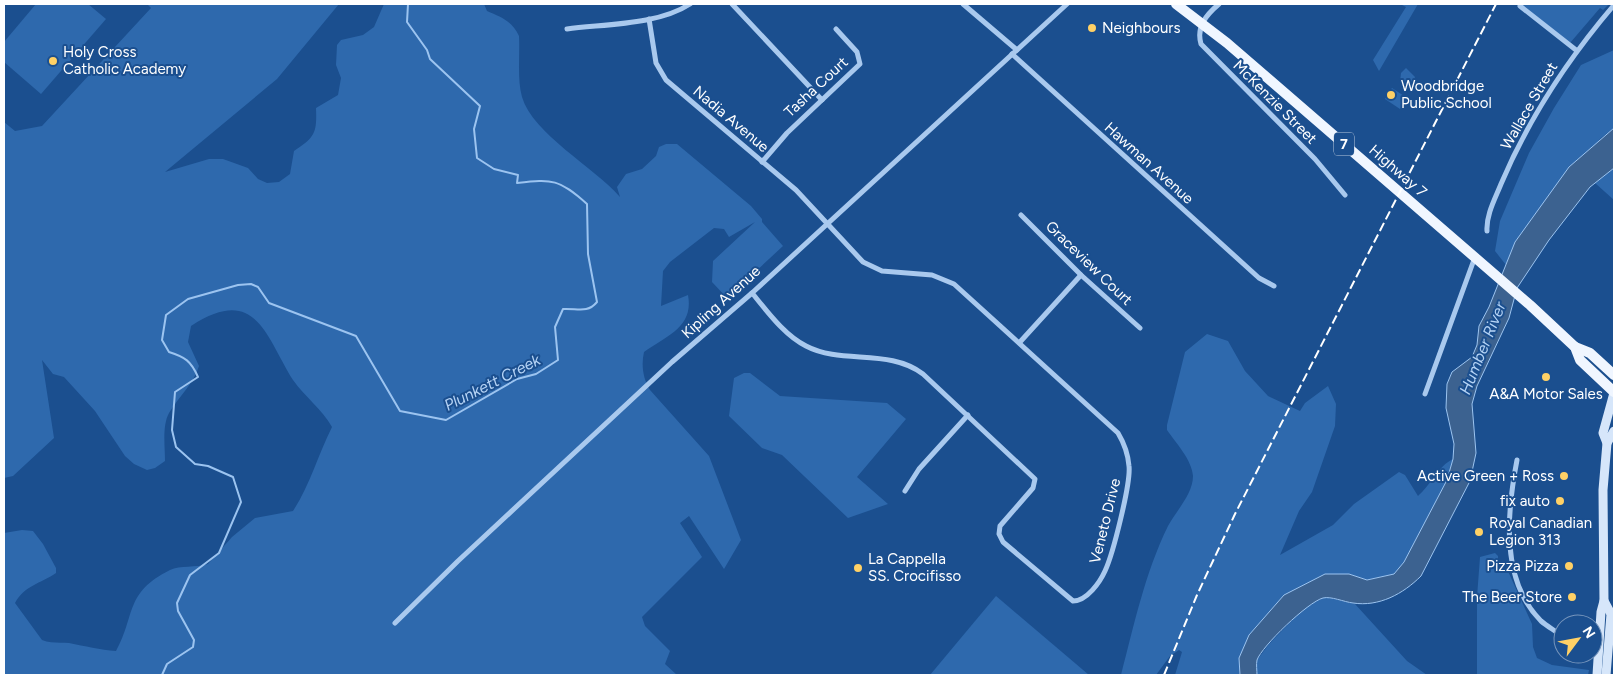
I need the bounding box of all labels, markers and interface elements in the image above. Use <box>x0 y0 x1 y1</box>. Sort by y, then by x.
place label: Neighbours <box>1102 19 1180 37</box>
marker: Neighbours <box>1086 22 1098 34</box>
place label: Holy Cross Catholic Academy <box>63 43 186 78</box>
street label: Tasha Court <box>780 53 852 121</box>
marker: Holy Cross Catholic Academy <box>47 55 59 67</box>
street label: McKenzie Street <box>1229 56 1321 148</box>
street label: Wallace Street <box>1497 59 1561 153</box>
place label: Woodbridge Public School <box>1401 77 1492 112</box>
street label: Nadia Avenue <box>689 82 773 156</box>
marker: Woodbridge Public School <box>1385 89 1397 101</box>
street label: Hawman Avenue <box>1101 118 1197 208</box>
road number: 7 <box>1334 132 1354 156</box>
street label: Highway 7 <box>1365 141 1431 201</box>
street label: Graceview Court <box>1042 217 1136 309</box>
street label: Kipling Avenue <box>678 262 764 342</box>
water label: Humber River <box>1455 299 1510 397</box>
water label: Plunkett Creek <box>441 349 545 415</box>
marker: A&A Motor Sales <box>1540 371 1552 383</box>
place label: A&A Motor Sales <box>1489 385 1603 403</box>
place label: Active Green + Ross <box>1417 467 1554 485</box>
marker: Active Green + Ross <box>1558 470 1570 482</box>
street label: Veneto Drive <box>1086 476 1124 566</box>
place label: fix auto <box>1500 492 1550 510</box>
marker: fix auto <box>1554 495 1566 507</box>
place label: Royal Canadian Legion 313 <box>1489 514 1592 549</box>
marker: Royal Canadian Legion 313 <box>1473 526 1485 538</box>
place label: La Cappella SS. Crocifisso <box>868 550 961 585</box>
place label: Pizza Pizza <box>1486 557 1559 575</box>
marker: Pizza Pizza <box>1563 560 1575 572</box>
marker: La Cappella SS. Crocifisso <box>852 562 864 574</box>
place label: The Beer Store <box>1462 588 1562 606</box>
marker: The Beer Store <box>1566 591 1578 603</box>
north arrow <box>1553 614 1603 664</box>
text: N <box>1579 623 1599 641</box>

